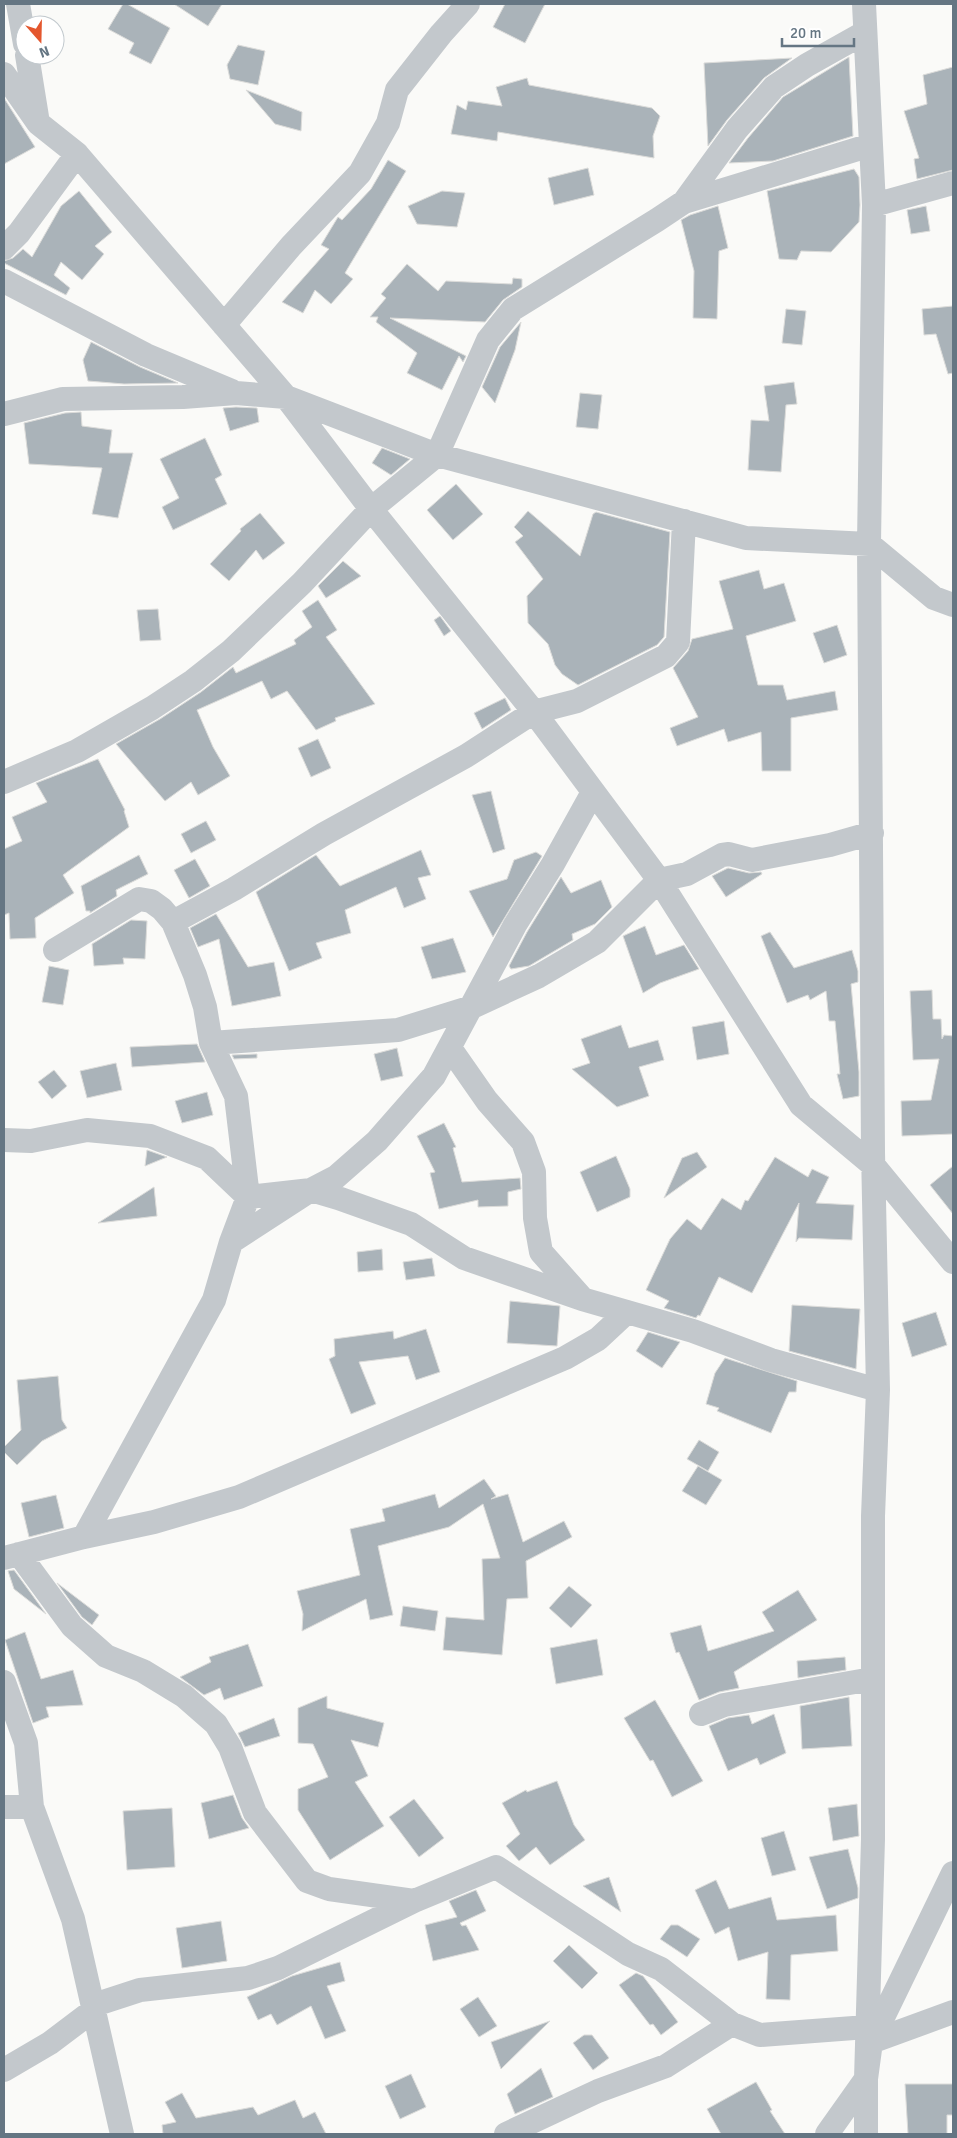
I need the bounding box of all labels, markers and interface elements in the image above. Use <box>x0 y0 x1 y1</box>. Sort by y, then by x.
north arrow <box>15 15 65 65</box>
scale bar <box>782 15 854 47</box>
text: 20 m <box>790 24 821 42</box>
text: N <box>37 42 52 61</box>

